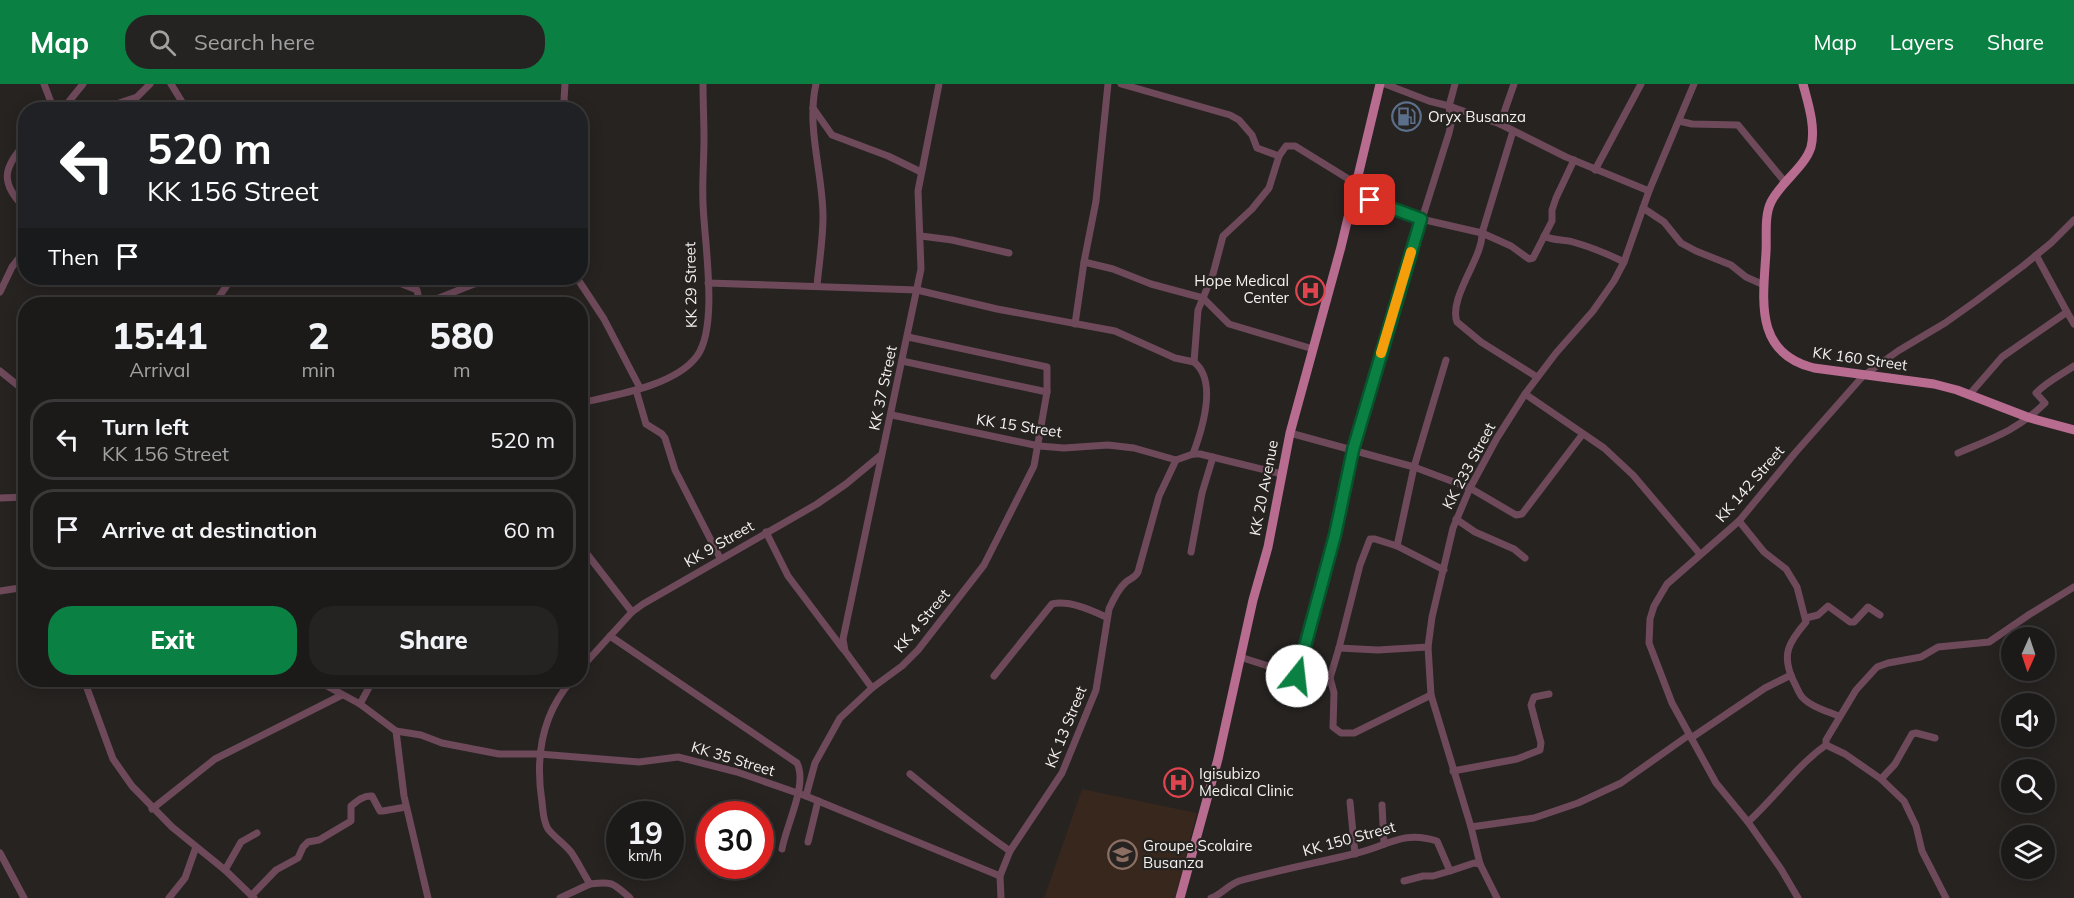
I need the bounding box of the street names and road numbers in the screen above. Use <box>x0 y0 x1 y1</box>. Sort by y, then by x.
street label: KK 29 Street <box>680 242 701 328</box>
street label: KK 160 Street <box>1812 342 1909 375</box>
street label: KK 37 Street <box>864 344 901 432</box>
street label: KK 15 Street <box>975 409 1063 442</box>
street label: KK 233 Street <box>1438 419 1499 512</box>
street label: KK 20 Avenue <box>1245 438 1282 537</box>
street label: KK 142 Street <box>1711 441 1788 526</box>
street label: KK 9 Street <box>681 516 757 571</box>
street label: KK 4 Street <box>889 585 954 656</box>
street label: KK 13 Street <box>1041 683 1091 770</box>
street label: KK 35 Street <box>689 737 777 780</box>
street label: KK 150 Street <box>1300 817 1397 860</box>

